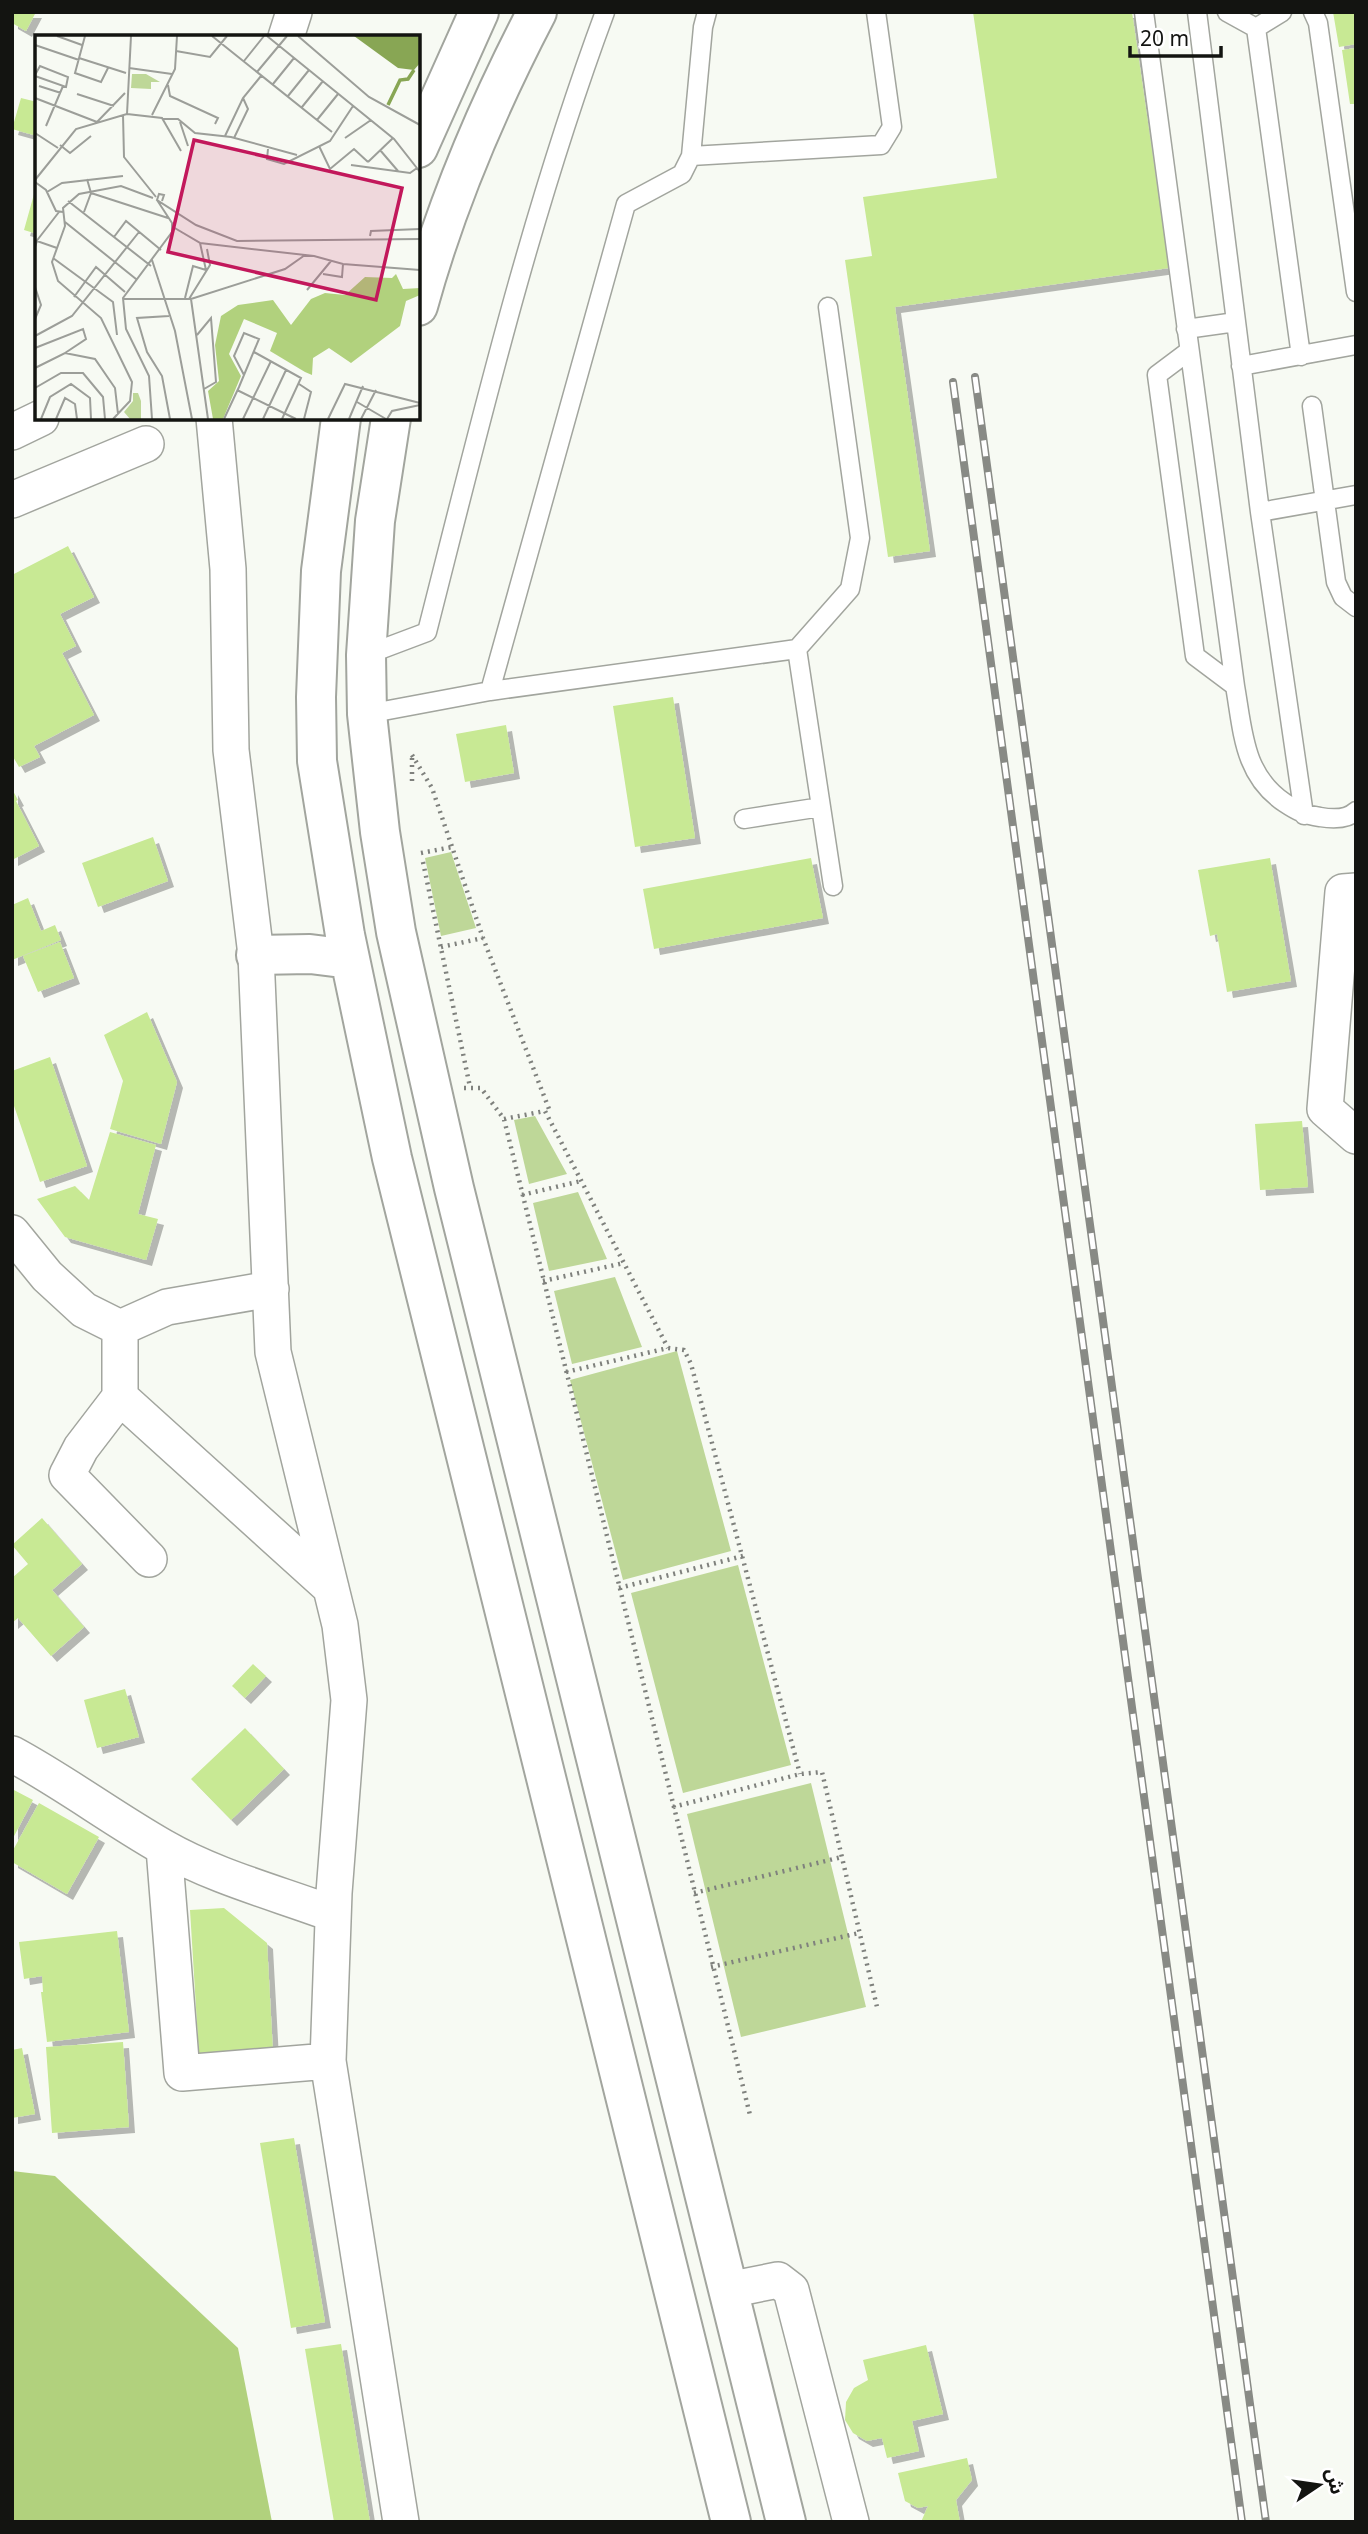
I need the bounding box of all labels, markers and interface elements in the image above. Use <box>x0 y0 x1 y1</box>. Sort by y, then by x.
scale bar <box>1130 14 1221 58</box>
text: 20 m <box>1140 24 1189 52</box>
inset map <box>35 35 420 420</box>
north arrow <box>1284 2450 1354 2520</box>
text: ش <box>1320 2466 1351 2497</box>

